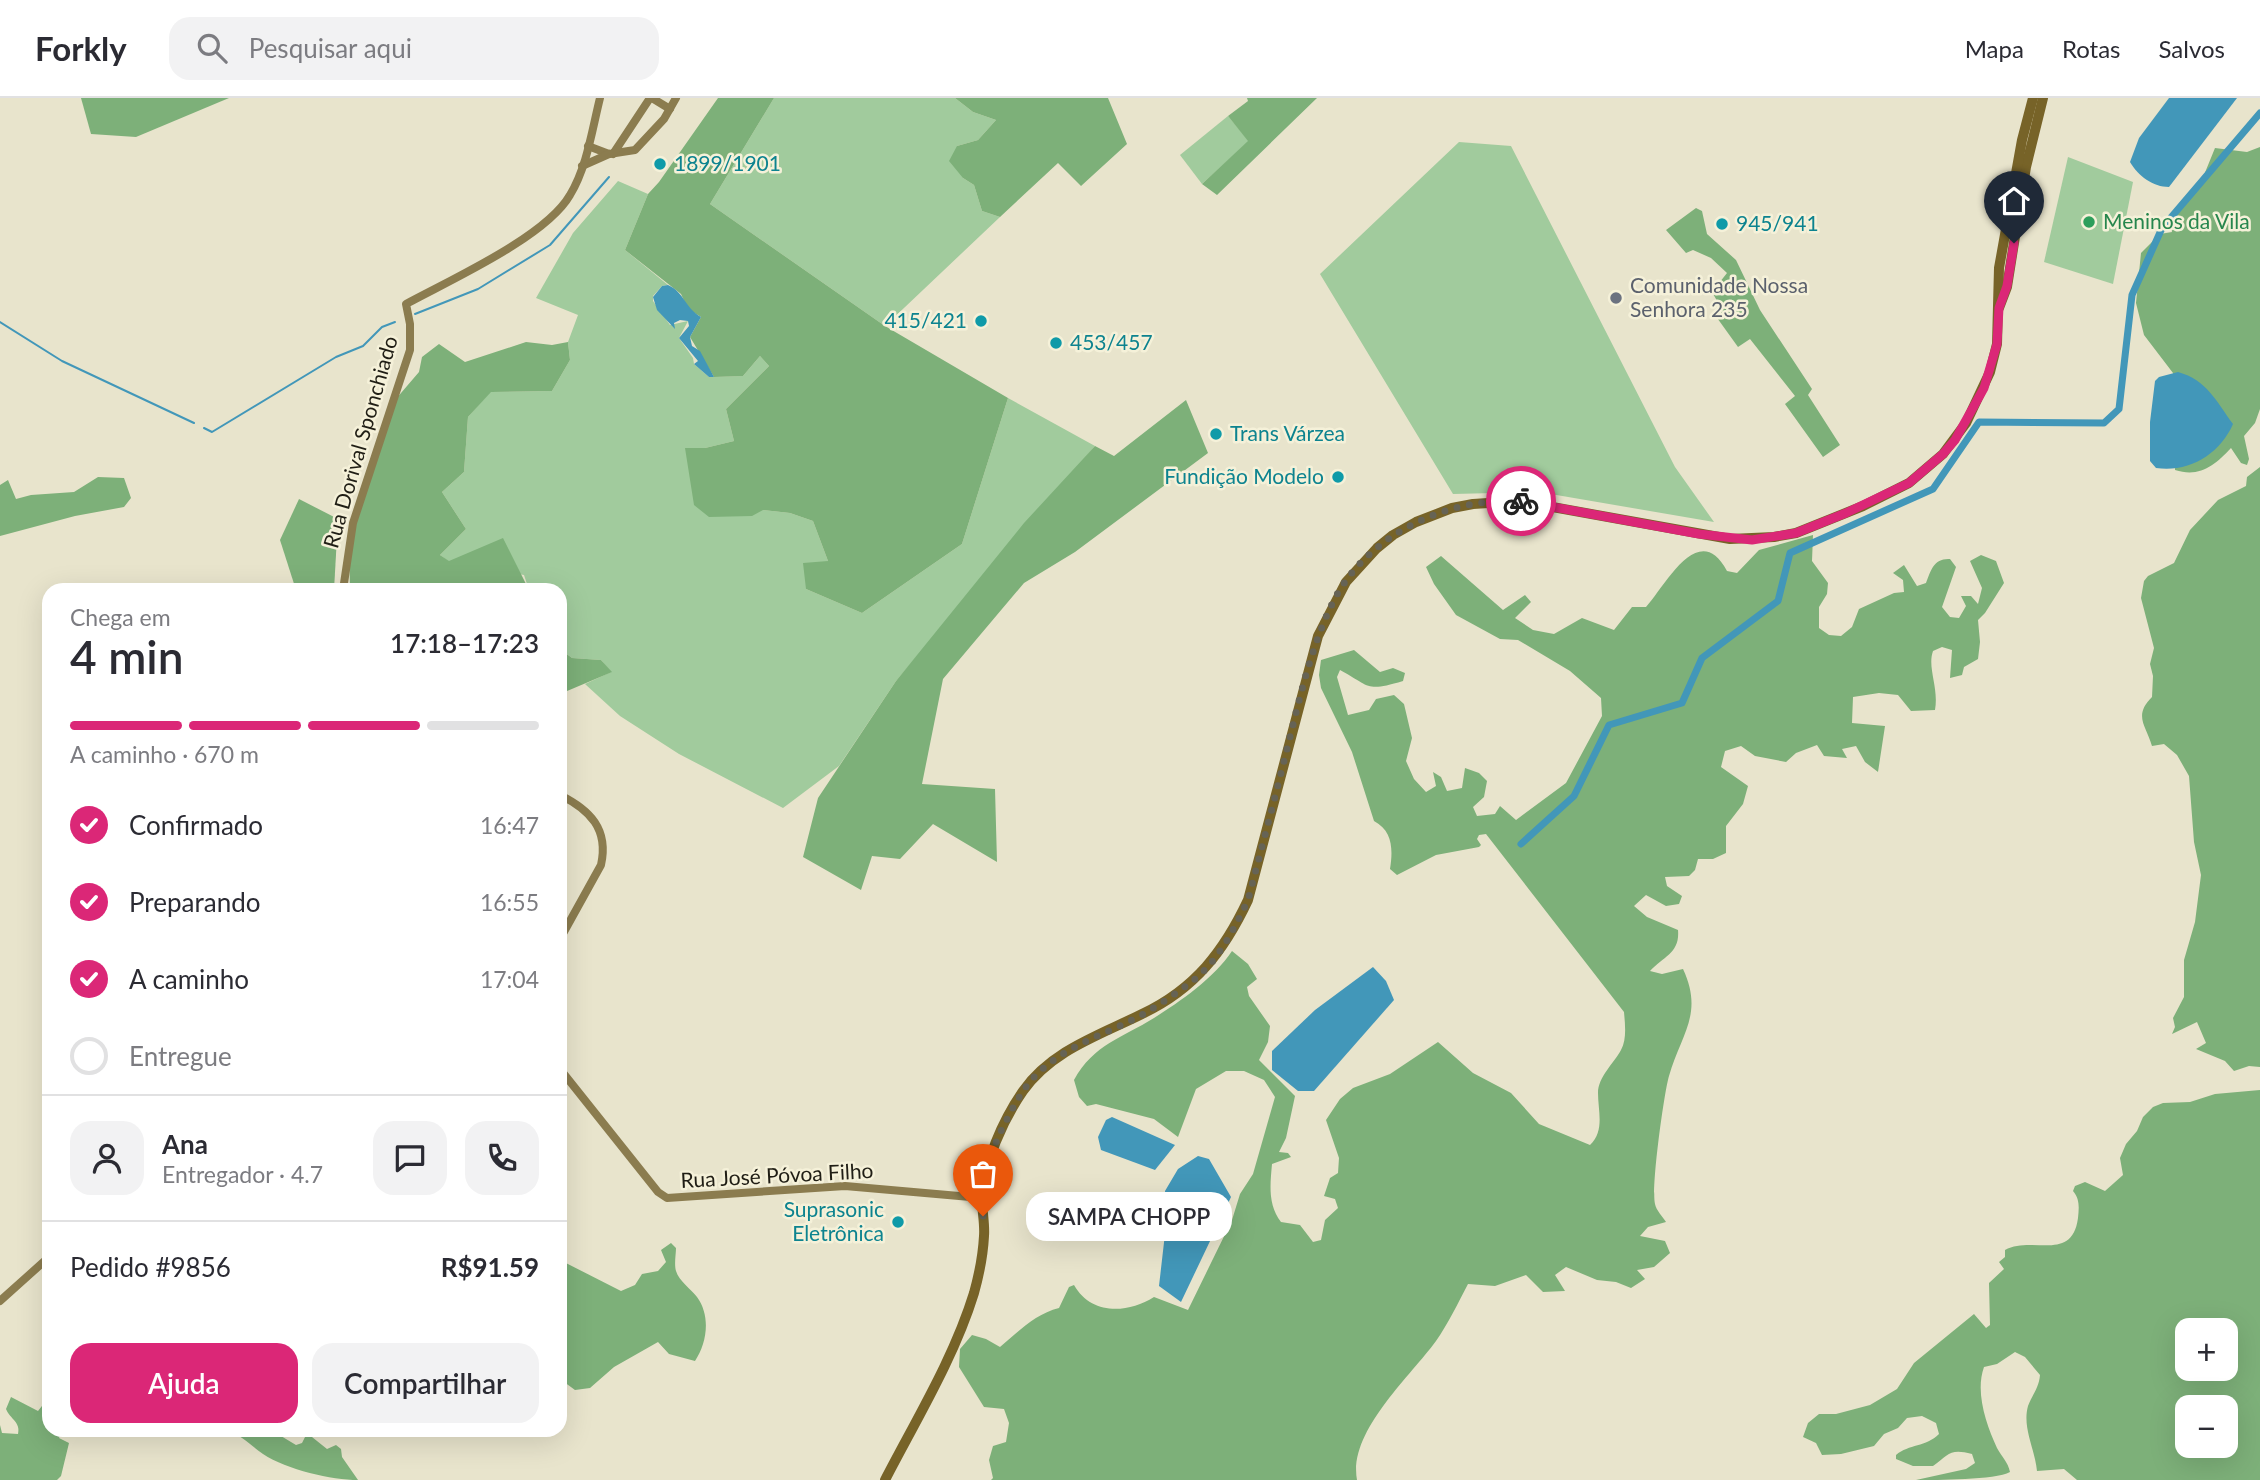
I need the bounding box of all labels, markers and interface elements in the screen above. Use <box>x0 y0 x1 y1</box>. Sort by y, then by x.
search box <box>169 17 659 80</box>
text: Forkly <box>35 28 127 68</box>
icon: search <box>193 29 231 67</box>
text: Pesquisar aqui <box>249 32 412 64</box>
text: Mapa <box>1965 34 2024 63</box>
text: Rotas <box>2062 34 2121 63</box>
text: Salvos <box>2159 34 2225 63</box>
place label: 1899/1901 <box>674 150 781 175</box>
marker: 1899/1901 <box>652 156 668 172</box>
pin <box>1984 171 2044 243</box>
icon: home <box>1995 182 2033 220</box>
place label: Meninos da Vila <box>2103 208 2250 233</box>
place label: 945/941 <box>1736 210 1819 235</box>
marker: Meninos da Vila <box>2081 214 2097 230</box>
marker: 945/941 <box>1714 216 1730 232</box>
place label: Comunidade Nossa Senhora 235 <box>1630 272 1808 321</box>
marker: Comunidade Nossa Senhora 235 <box>1608 290 1624 306</box>
place label: 415/421 <box>884 307 967 332</box>
marker: 415/421 <box>973 313 989 329</box>
place label: 453/457 <box>1070 329 1153 354</box>
street label: Rua Dorival Sponchiado <box>317 333 402 551</box>
marker: 453/457 <box>1048 335 1064 351</box>
place label: Trans Várzea <box>1230 420 1345 445</box>
marker: Trans Várzea <box>1208 426 1224 442</box>
place label: Fundição Modelo <box>1164 463 1324 488</box>
courier <box>1486 466 1556 536</box>
marker: Fundição Modelo <box>1330 469 1346 485</box>
icon: bike <box>1502 482 1540 520</box>
text: Chega em <box>70 603 171 631</box>
text: 17:18–17:23 <box>390 627 539 659</box>
text: 4 min <box>70 629 184 684</box>
text: A caminho · 670 m <box>70 740 259 768</box>
icon: check <box>70 806 108 844</box>
text: Confirmado <box>129 809 263 841</box>
text: 16:47 <box>480 811 539 839</box>
icon: check <box>70 883 108 921</box>
text: Preparando <box>129 886 261 918</box>
text: 16:55 <box>480 888 539 916</box>
icon: check <box>70 960 108 998</box>
text: A caminho <box>129 963 249 995</box>
text: 17:04 <box>480 965 539 993</box>
text: Entregue <box>129 1040 232 1072</box>
button: person <box>70 1121 144 1195</box>
button: chat <box>373 1121 447 1195</box>
button: phone <box>465 1121 539 1195</box>
text: Ana <box>162 1128 208 1160</box>
pin <box>953 1144 1013 1216</box>
icon: bag <box>964 1155 1002 1193</box>
street label: Rua José Póvoa Filho <box>680 1157 874 1192</box>
text: Entregador · 4.7 <box>162 1160 323 1188</box>
callout: SAMPA CHOPP <box>1025 1192 1232 1240</box>
place label: Suprasonic Eletrônica <box>784 1196 884 1245</box>
text: SAMPA CHOPP <box>1048 1202 1210 1230</box>
marker: Suprasonic Eletrônica <box>890 1214 906 1230</box>
text: Pedido #9856 <box>70 1251 231 1283</box>
text: R$91.59 <box>441 1251 539 1283</box>
map controls <box>2175 1318 2238 1458</box>
button: + <box>2175 1318 2238 1381</box>
button: Ajuda <box>70 1343 298 1423</box>
button: Compartilhar <box>312 1343 539 1423</box>
button: − <box>2175 1395 2238 1458</box>

